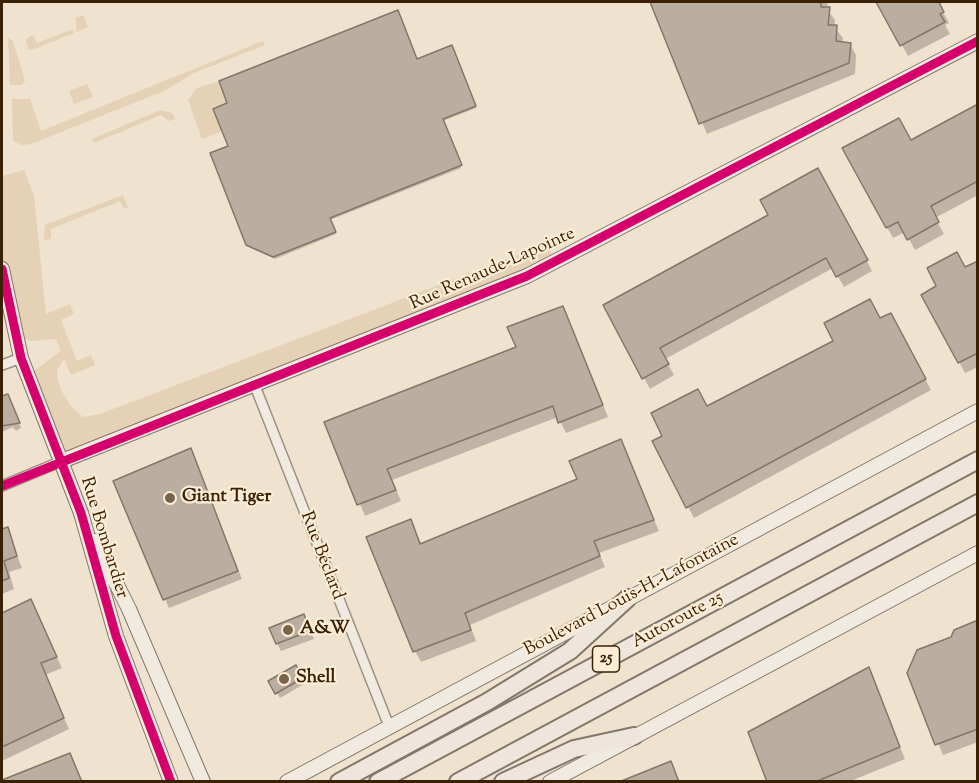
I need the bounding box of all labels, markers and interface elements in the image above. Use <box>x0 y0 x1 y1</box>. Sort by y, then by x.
street label: Rue Renaude-Lapointe <box>407 224 579 316</box>
street label: Rue Bombardier <box>74 475 132 601</box>
place label: Giant Tiger <box>182 487 271 509</box>
marker: Giant Tiger <box>163 491 177 505</box>
street label: Rue Béclard <box>294 509 348 603</box>
street label: Boulevard Louis-H.-Lafontaine <box>521 530 743 662</box>
street label: Autoroute 25 <box>629 588 727 654</box>
place label: A&W <box>300 619 350 641</box>
marker: A&W <box>281 623 295 637</box>
road number: 25 <box>592 646 620 672</box>
place label: Shell <box>296 668 335 690</box>
marker: Shell <box>277 672 291 686</box>

